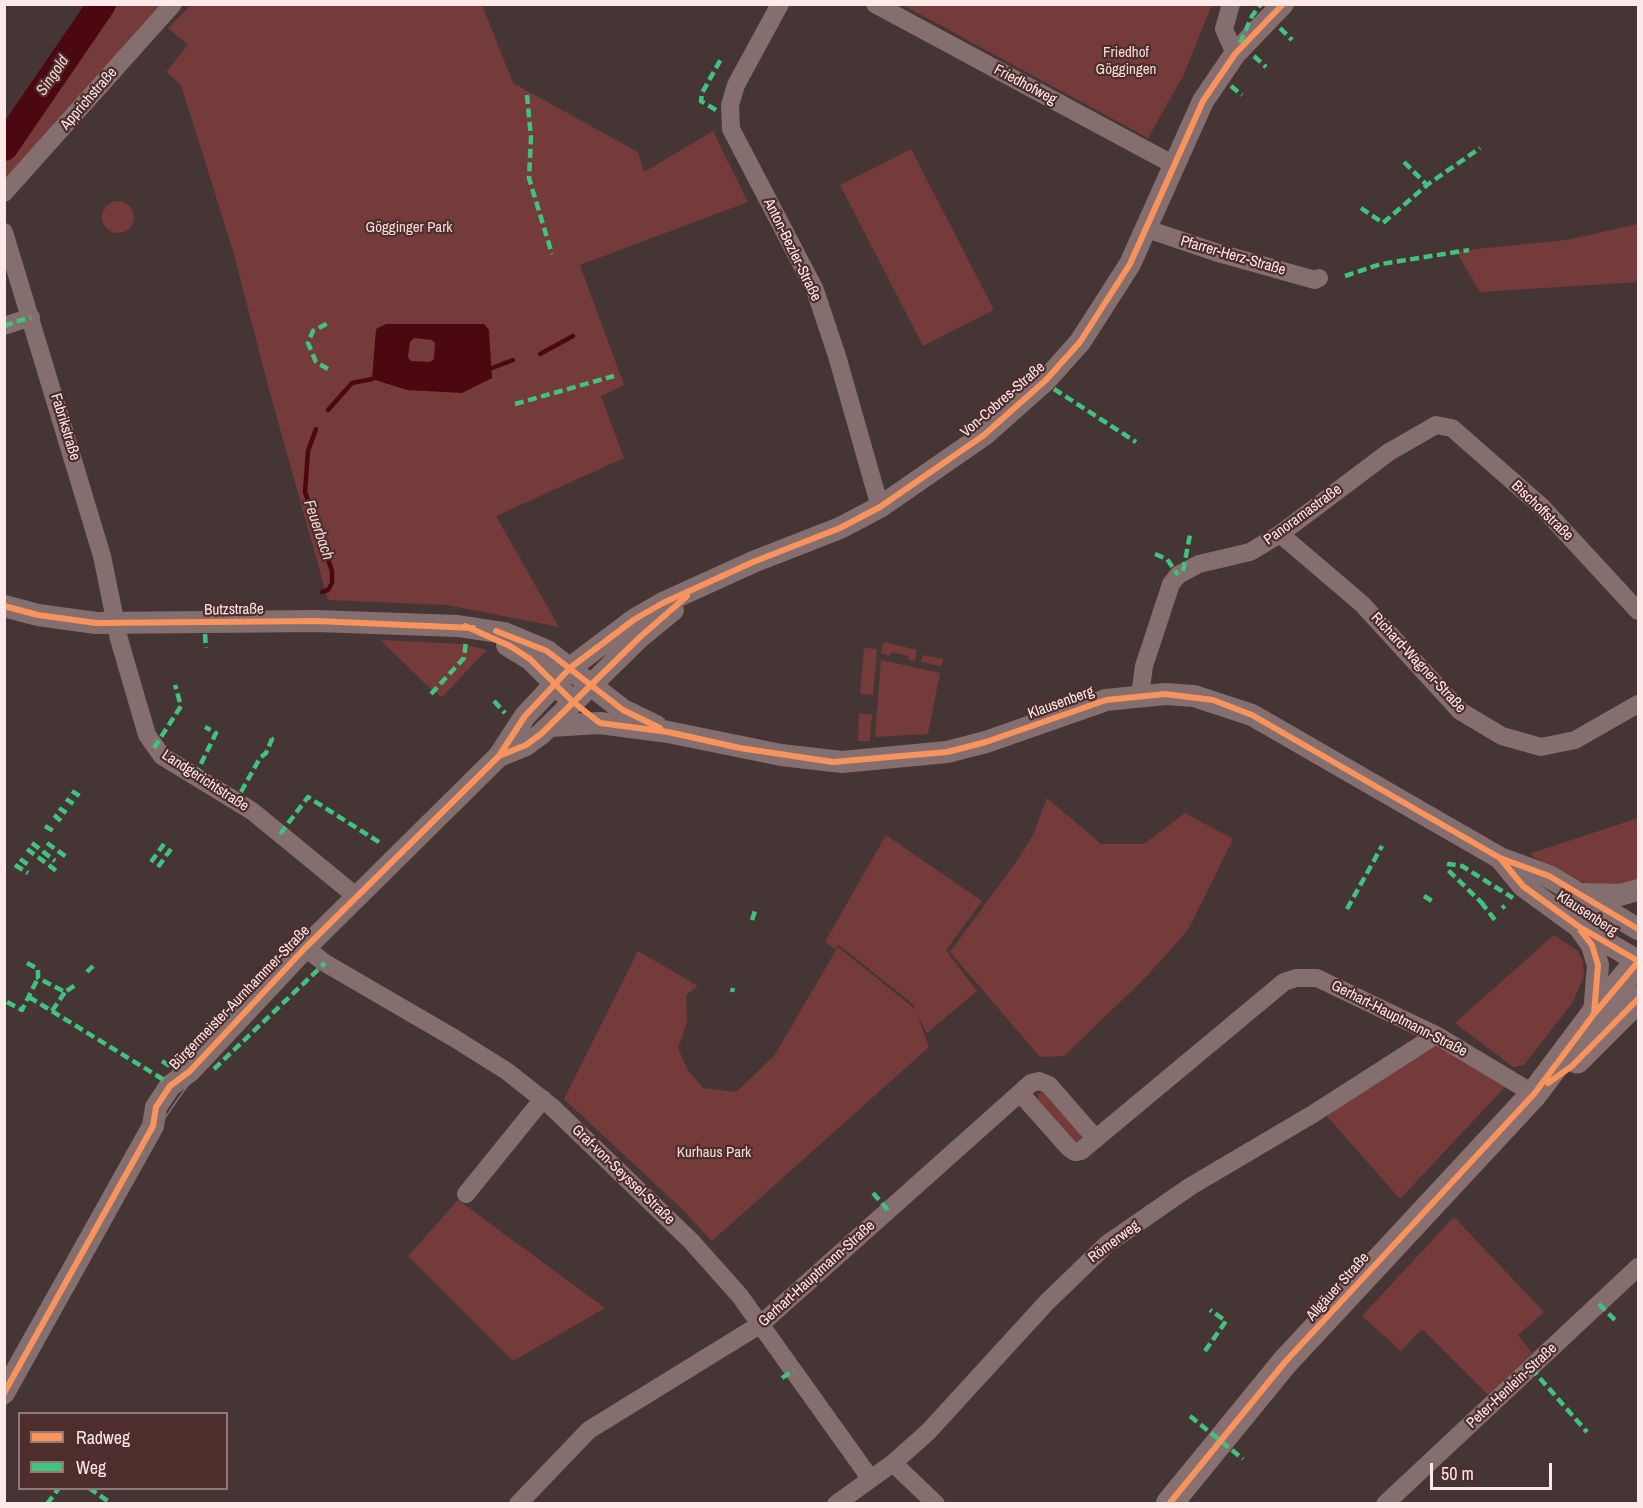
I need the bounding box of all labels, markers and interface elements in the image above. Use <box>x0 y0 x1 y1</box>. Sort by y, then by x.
park label: Friedhof Göggingen <box>1096 44 1156 79</box>
water label: Singold <box>33 52 73 100</box>
street label: Friedhofweg <box>991 61 1059 109</box>
street label: Apprichstraße <box>57 64 121 134</box>
street label: Anton-Bezler-Straße <box>759 196 825 304</box>
park label: Gögginger Park <box>366 219 452 237</box>
street label: Pfarrer-Herz-Straße <box>1178 232 1288 280</box>
street label: Von-Cobres-Straße <box>957 358 1049 442</box>
street label: Fabrikstraße <box>46 391 84 463</box>
street label: Bischoffstraße <box>1507 477 1577 545</box>
street label: Panoramastraße <box>1261 481 1345 549</box>
water label: Feuerbach <box>299 497 337 563</box>
street label: Butzstraße <box>204 600 264 620</box>
street label: Richard-Wagner-Straße <box>1367 609 1469 717</box>
street label: Klausenberg <box>1025 683 1097 723</box>
street label: Landgerichtstraße <box>158 746 252 816</box>
street label: Klausenberg <box>1553 888 1621 940</box>
street label: Bürgermeister-Aurnhammer-Straße <box>166 922 314 1074</box>
street label: Gerhart-Hauptmann-Straße <box>1328 977 1470 1061</box>
street label: Graf-von-Seyssel-Straße <box>568 1121 678 1229</box>
park label: Kurhaus Park <box>677 1144 751 1162</box>
street label: Gerhart-Hauptmann-Straße <box>755 1217 879 1331</box>
street label: Römerweg <box>1085 1217 1143 1267</box>
street label: Allgäuer Straße <box>1303 1249 1373 1325</box>
street label: Peter-Henlein-Straße <box>1463 1340 1561 1432</box>
legend <box>18 1412 228 1490</box>
text: Radweg <box>76 1425 130 1450</box>
scale bar <box>1433 1451 1554 1489</box>
text: Weg <box>76 1455 106 1480</box>
text: 50 m <box>1441 1461 1474 1486</box>

